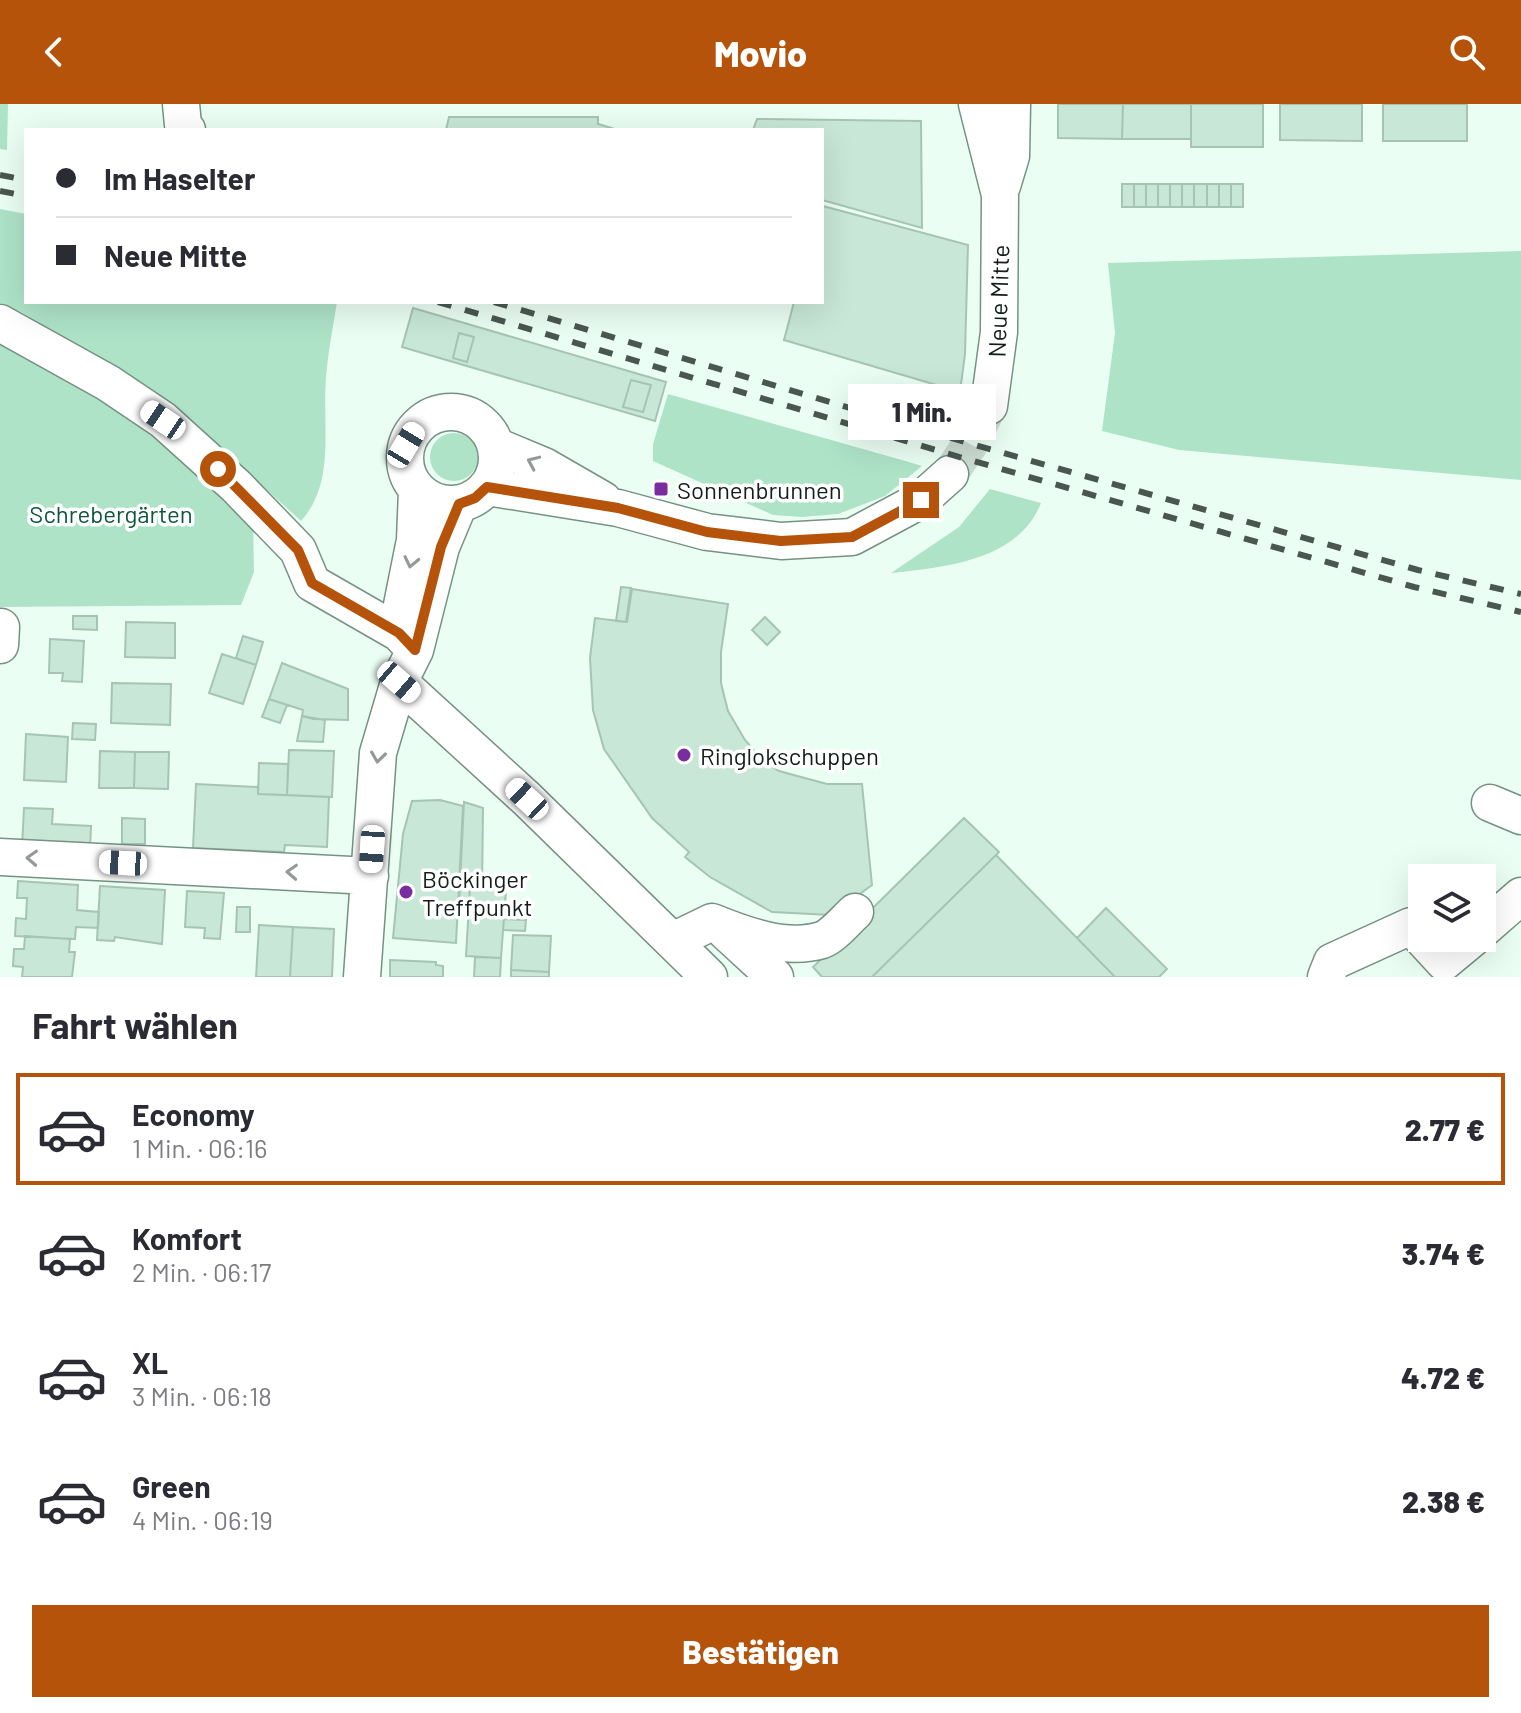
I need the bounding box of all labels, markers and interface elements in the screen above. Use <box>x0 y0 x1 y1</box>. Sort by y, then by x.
icon: back <box>32 30 76 74</box>
icon: search <box>1445 30 1489 74</box>
text: Movio <box>714 31 807 74</box>
text: Im Haselter <box>104 160 255 196</box>
text: Neue Mitte <box>104 237 247 273</box>
street label: Neue Mitte <box>982 244 1014 358</box>
callout: 1 Min. <box>847 384 995 440</box>
text: 1 Min. <box>892 396 952 427</box>
car <box>136 397 190 443</box>
car <box>383 418 429 472</box>
route start <box>200 451 236 487</box>
one-way arrow <box>527 455 542 471</box>
place label: Sonnenbrunnen <box>677 475 842 504</box>
marker: Sonnenbrunnen <box>652 480 670 498</box>
route end <box>903 482 939 518</box>
park label: Schrebergärten <box>29 499 193 528</box>
one-way arrow <box>403 555 420 568</box>
car <box>373 657 425 707</box>
place label: Ringlokschuppen <box>700 741 879 770</box>
marker: Ringlokschuppen <box>675 746 693 764</box>
one-way arrow <box>370 751 387 764</box>
car <box>501 774 553 824</box>
car <box>358 824 386 874</box>
one-way arrow <box>25 850 38 867</box>
car <box>98 850 148 876</box>
one-way arrow <box>285 864 298 881</box>
place label: Böckinger Treffpunkt <box>422 864 533 921</box>
map controls <box>1408 864 1496 952</box>
button: layers <box>1408 864 1496 952</box>
marker: Böckinger Treffpunkt <box>397 883 415 901</box>
text: Fahrt wählen <box>32 1003 238 1046</box>
icon: car <box>36 1093 108 1165</box>
text: Economy <box>132 1096 255 1132</box>
text: 2.77 € <box>1405 1111 1485 1147</box>
text: 1 Min. · 06:16 <box>132 1132 267 1163</box>
icon: car <box>36 1217 108 1289</box>
text: Komfort <box>132 1220 242 1256</box>
text: 3.74 € <box>1402 1235 1485 1271</box>
text: 2 Min. · 06:17 <box>132 1256 271 1287</box>
icon: car <box>36 1341 108 1413</box>
text: XL <box>132 1344 168 1380</box>
text: 4.72 € <box>1401 1359 1485 1395</box>
text: 3 Min. · 06:18 <box>132 1380 272 1411</box>
icon: car <box>36 1465 108 1537</box>
text: Green <box>132 1468 211 1504</box>
text: 2.38 € <box>1402 1483 1485 1519</box>
text: 4 Min. · 06:19 <box>132 1504 273 1535</box>
button: Bestätigen <box>32 1605 1489 1697</box>

